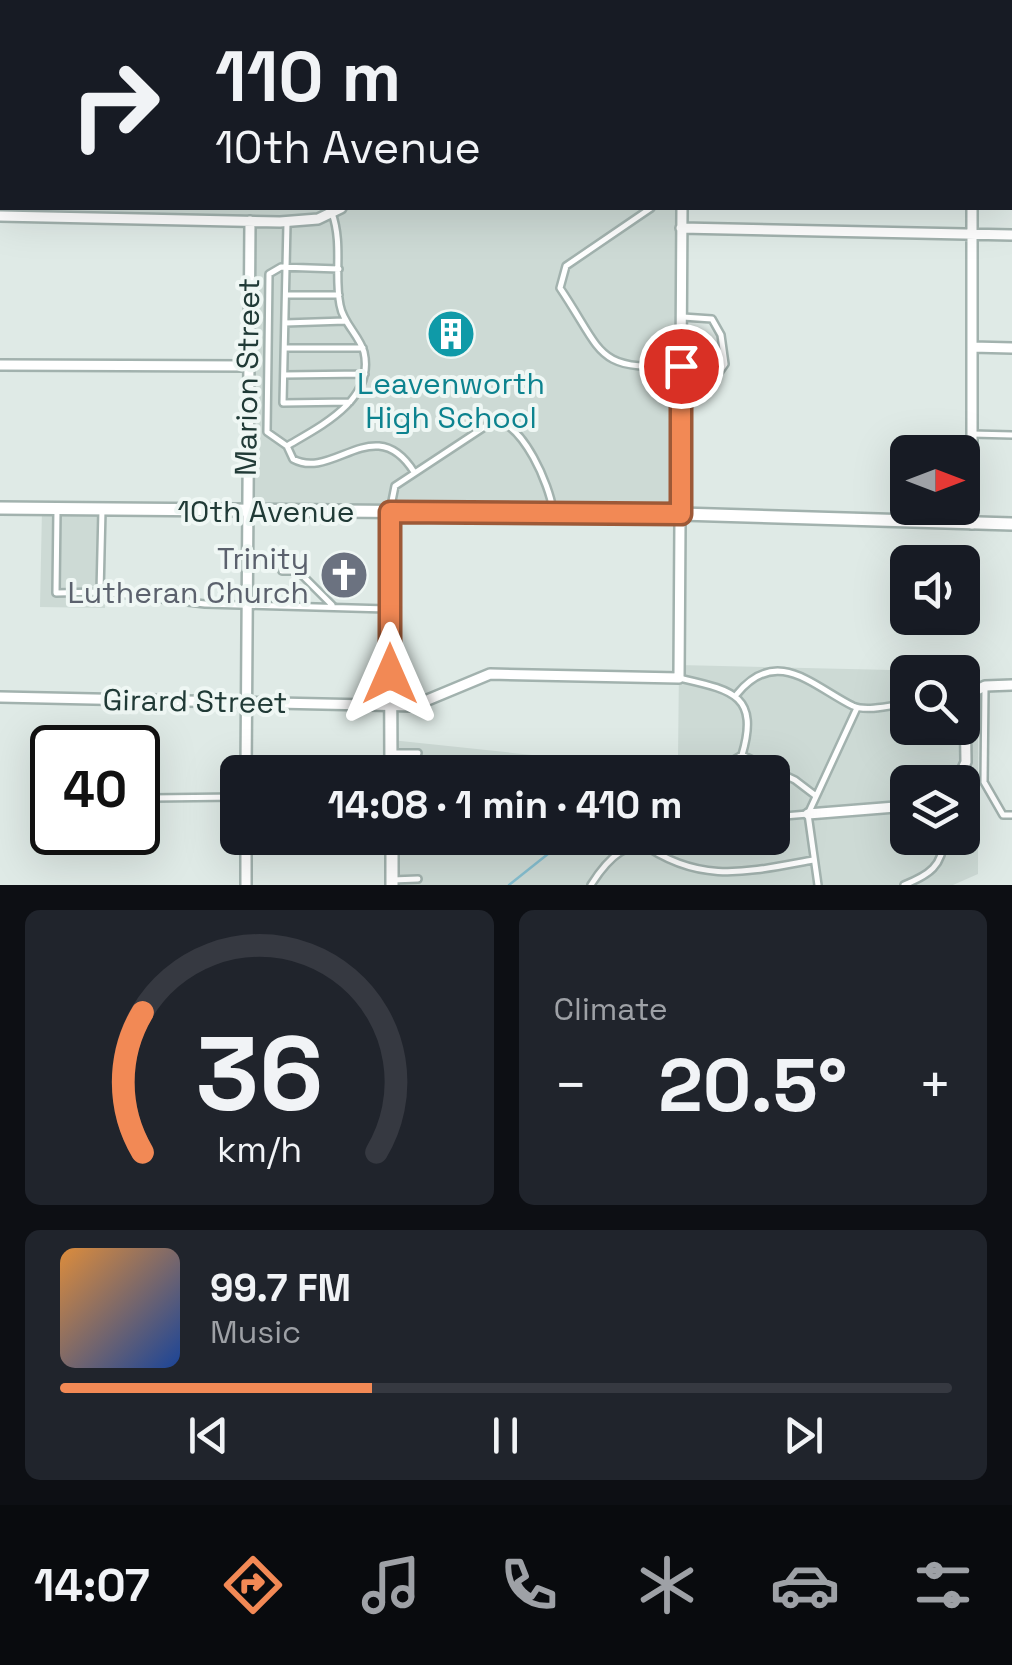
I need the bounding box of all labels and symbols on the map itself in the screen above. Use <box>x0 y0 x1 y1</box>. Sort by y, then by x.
street label: Marion Street <box>226 278 268 476</box>
building icon: Leavenworth High School <box>425 308 477 360</box>
pin <box>639 324 724 409</box>
place label: Leavenworth High School <box>357 364 545 437</box>
north arrow <box>890 435 980 525</box>
street label: 10th Avenue <box>177 492 355 531</box>
place label: Trinity Lutheran Church <box>67 539 309 612</box>
church icon: Trinity Lutheran Church <box>318 549 370 601</box>
position arrow <box>338 622 442 726</box>
street label: Girard Street <box>102 680 288 722</box>
speed limit sign: 40 <box>30 725 160 855</box>

